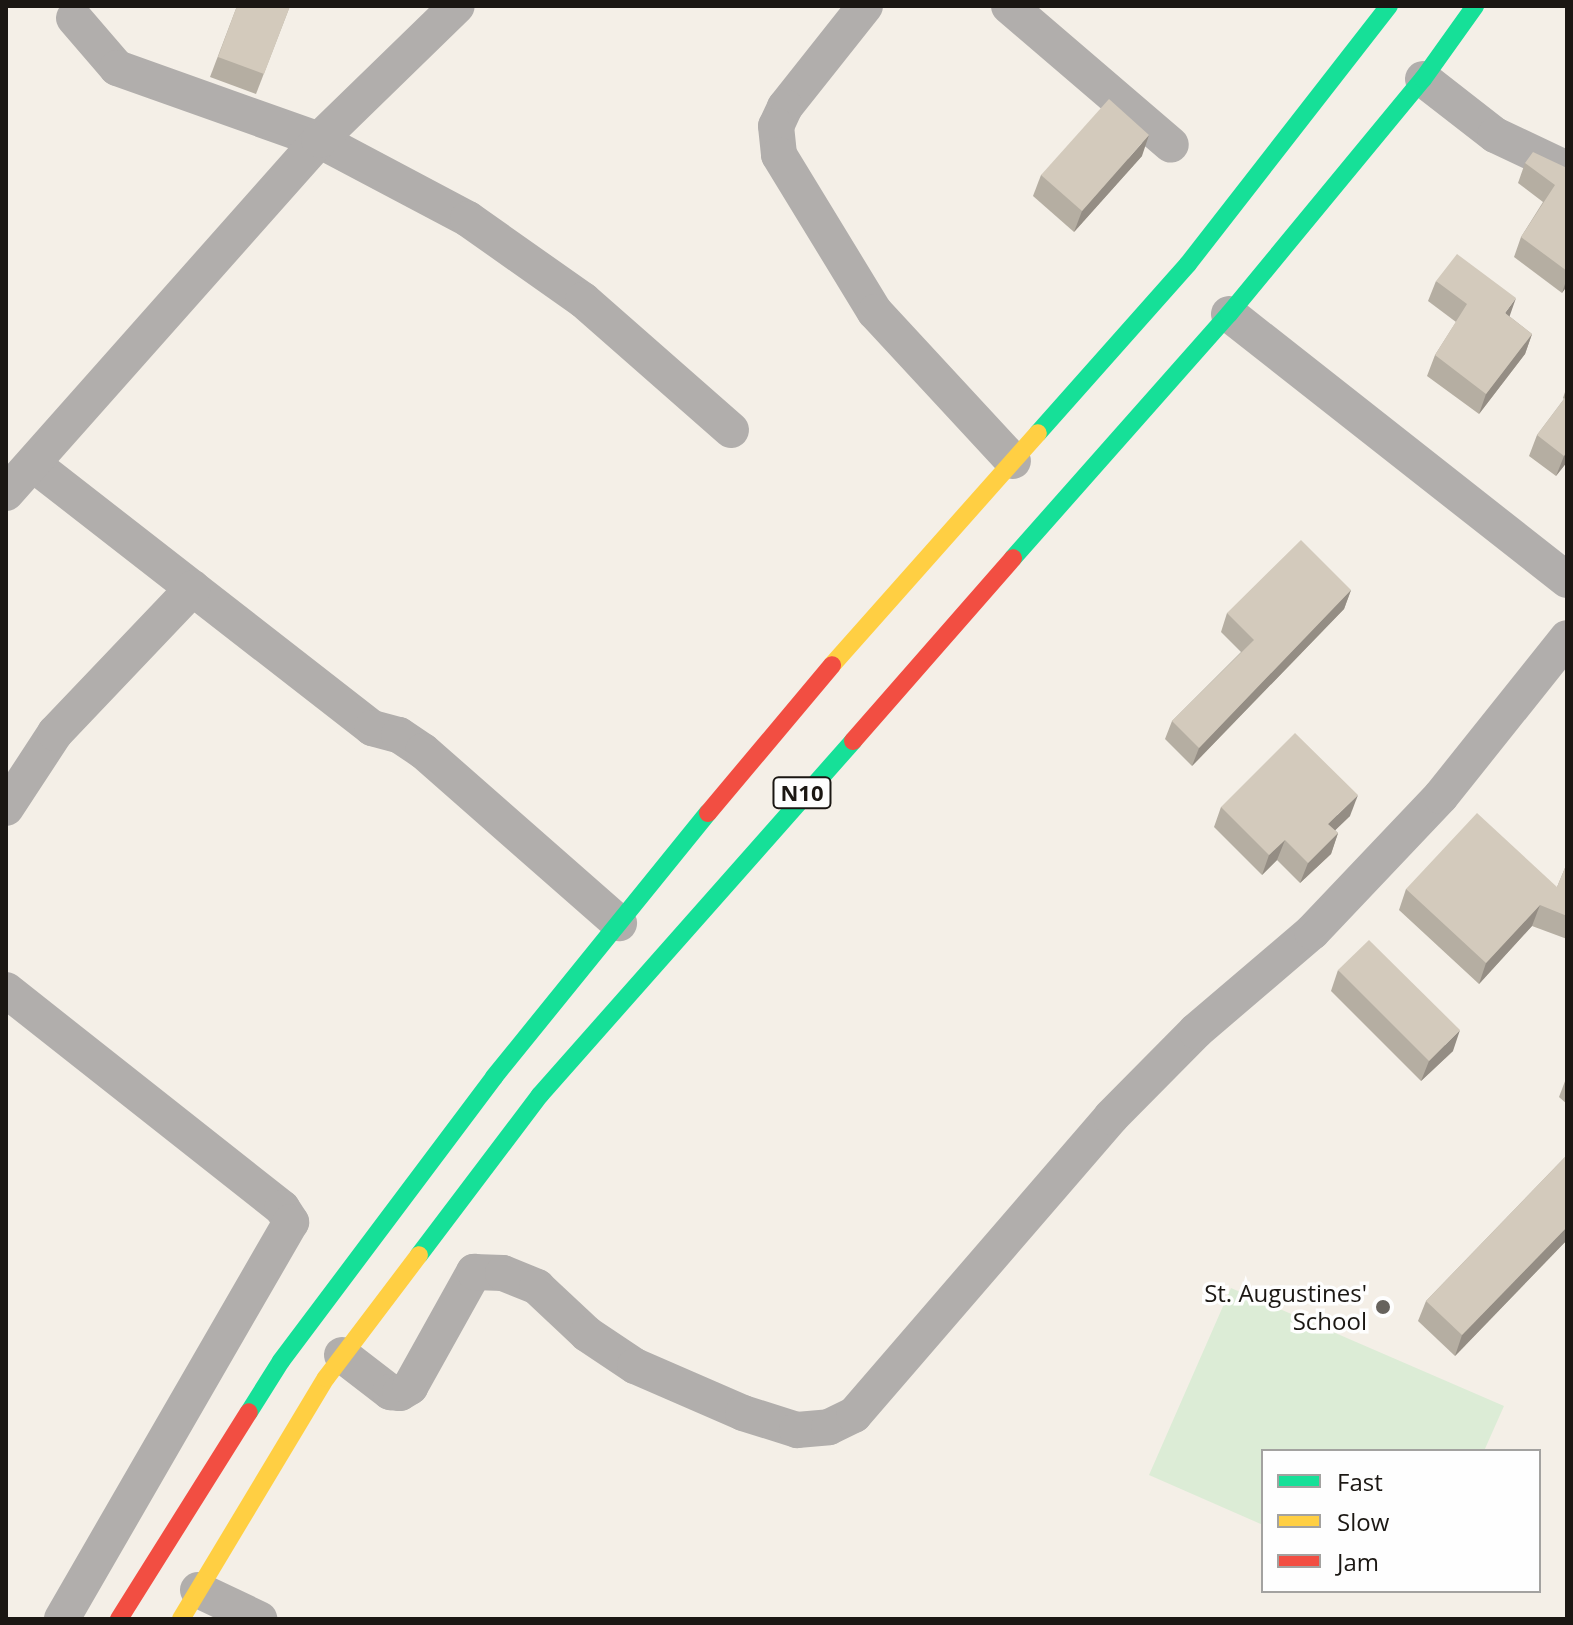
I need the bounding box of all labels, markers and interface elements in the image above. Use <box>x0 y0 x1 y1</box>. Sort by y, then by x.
road number: N10 <box>772 775 832 811</box>
place label: St. Augustines' School <box>1204 1279 1367 1335</box>
marker: St. Augustines' School <box>1374 1298 1392 1316</box>
legend <box>1261 1449 1541 1593</box>
text: Fast <box>1337 1465 1383 1498</box>
text: Slow <box>1337 1505 1389 1538</box>
text: Jam <box>1337 1545 1379 1578</box>

